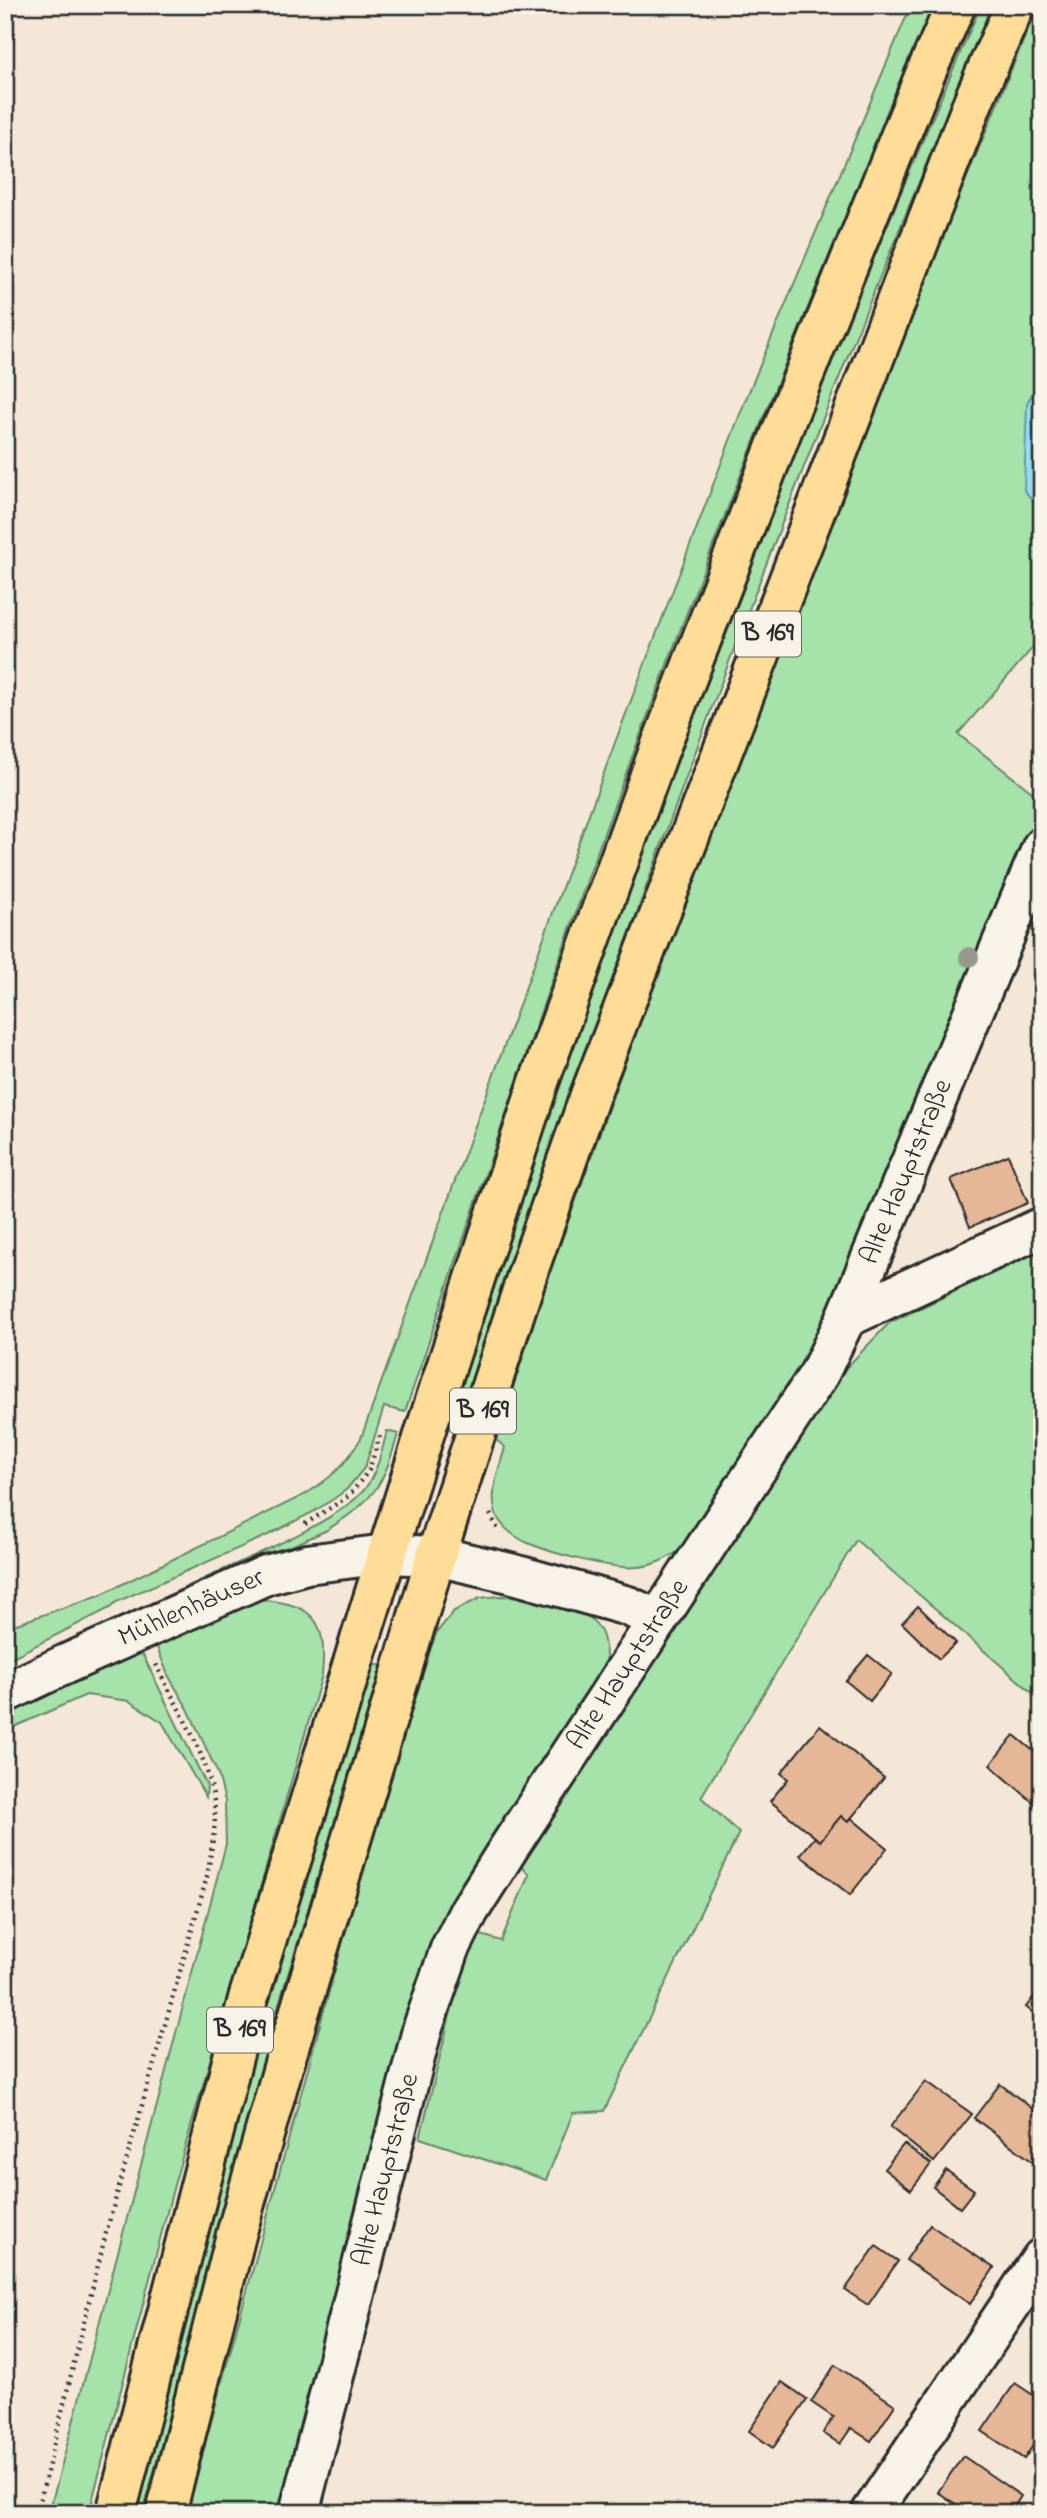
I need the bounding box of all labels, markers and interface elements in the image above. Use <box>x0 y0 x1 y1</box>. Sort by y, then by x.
road number: B 169 <box>735 612 801 656</box>
street label: Alte Hauptstraße <box>850 1072 964 1271</box>
road number: B 169 <box>450 1388 516 1434</box>
street label: Mühlenhäuser <box>112 1557 272 1659</box>
street label: Alte Hauptstraße <box>557 1571 700 1759</box>
road number: B 169 <box>207 2008 273 2052</box>
street label: Alte Hauptstraße <box>342 2069 431 2271</box>

